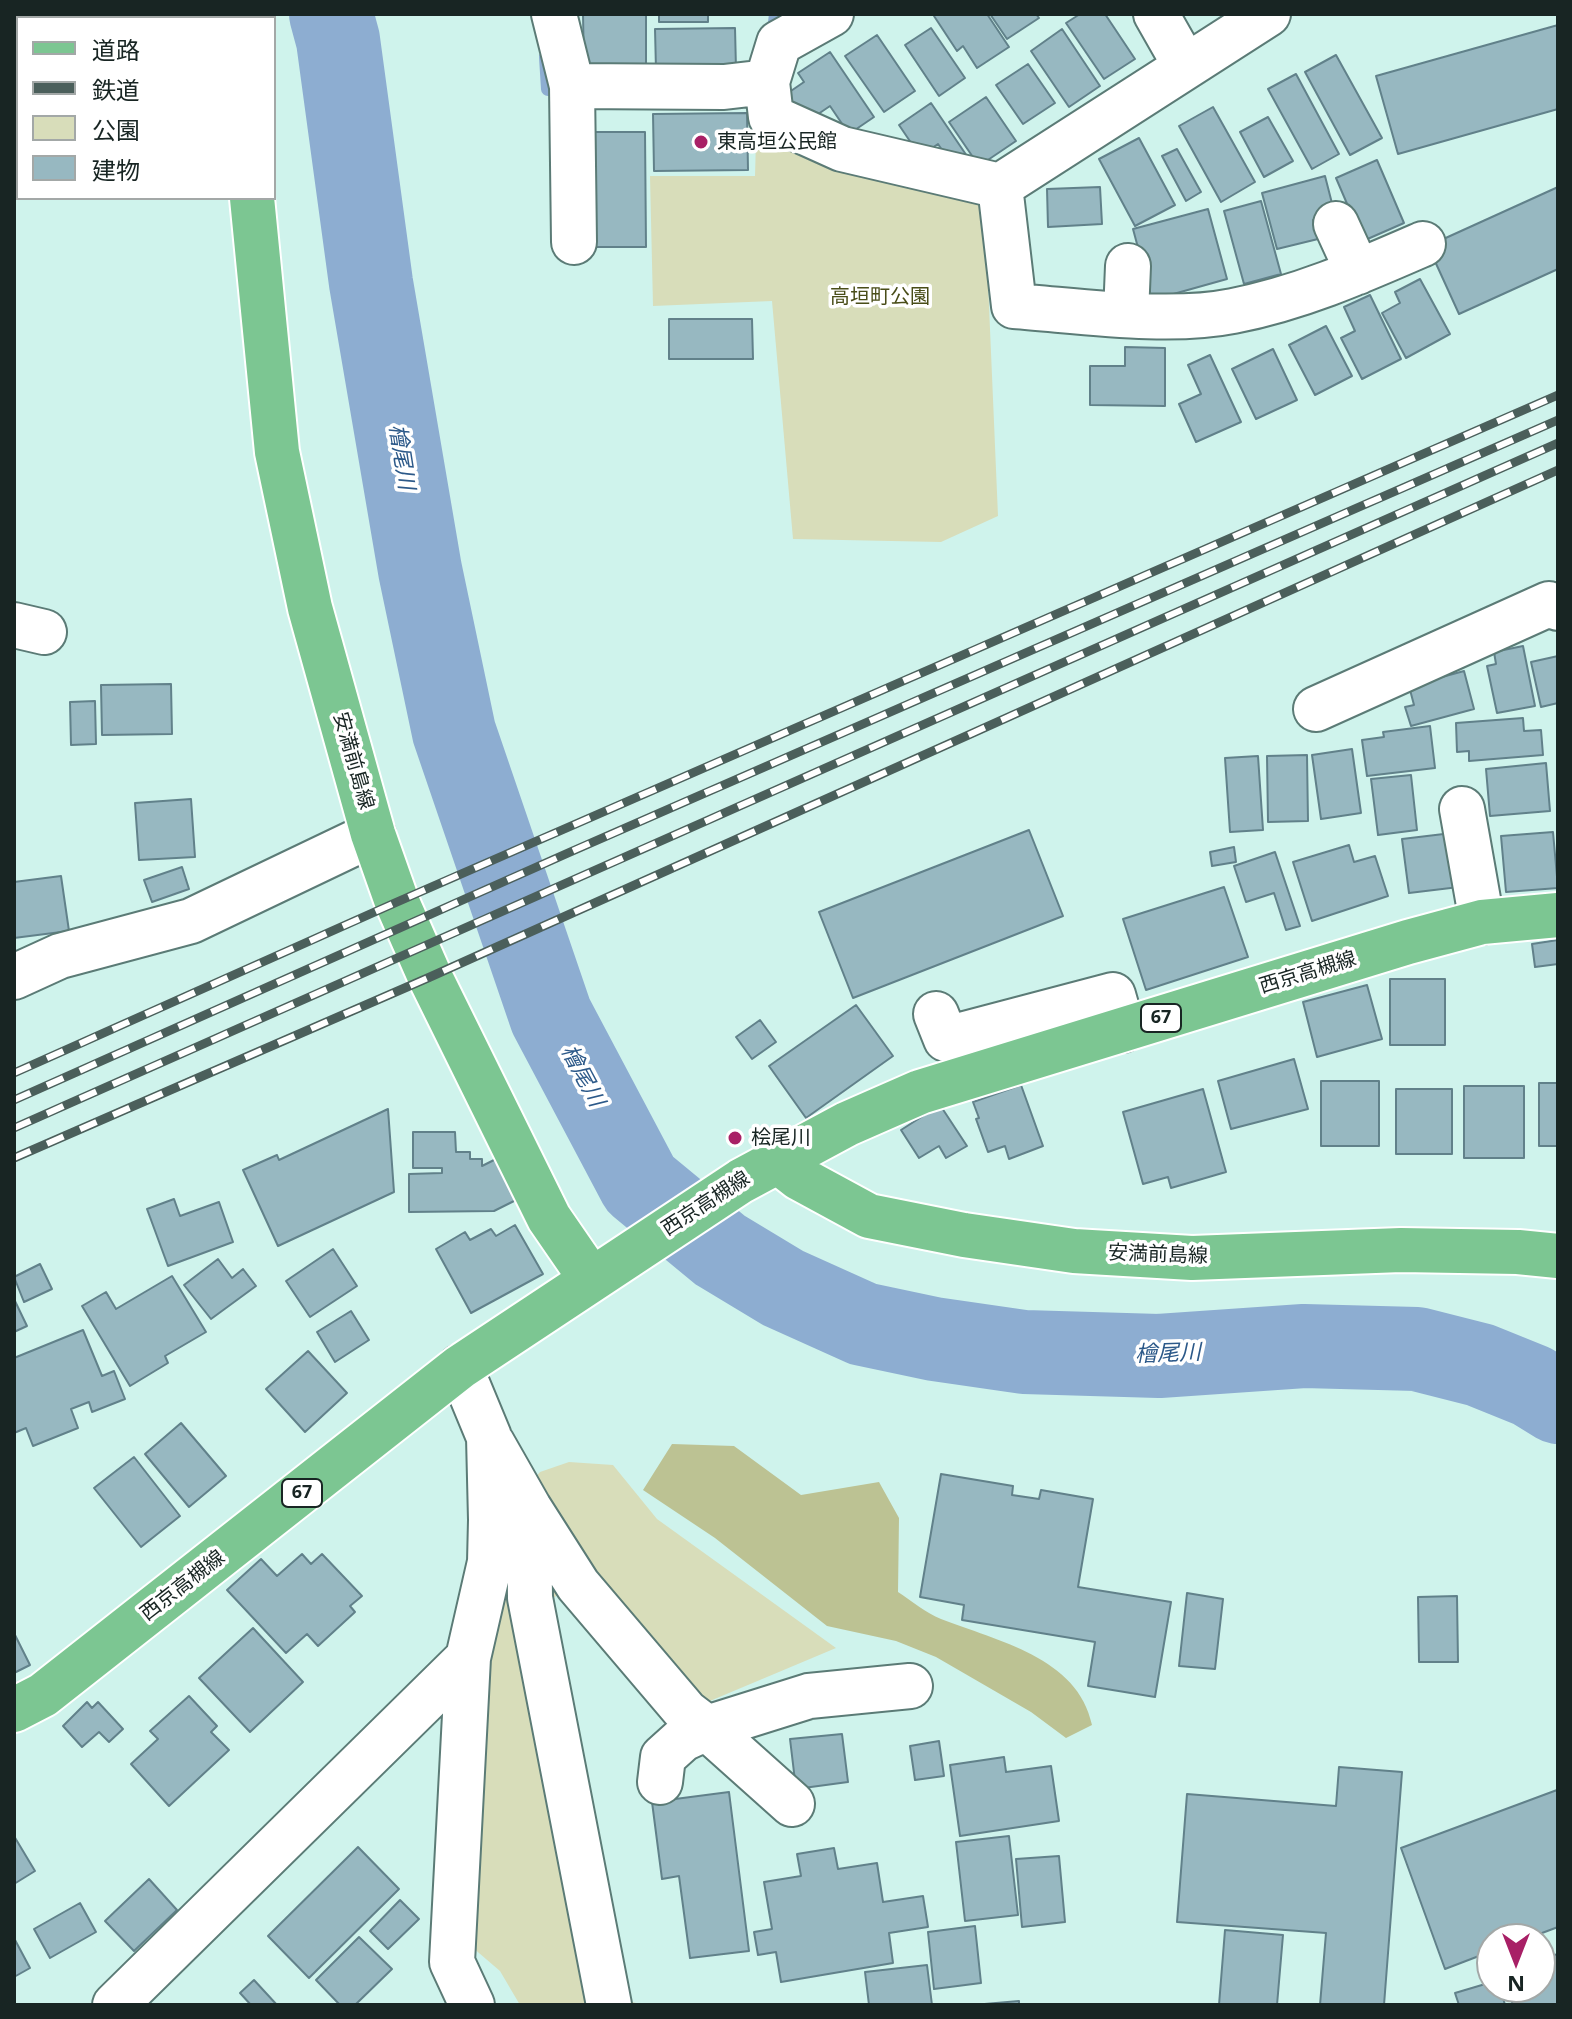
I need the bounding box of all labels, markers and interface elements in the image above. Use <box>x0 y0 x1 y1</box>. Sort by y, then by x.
legend <box>16 16 276 200</box>
text: 道路 <box>92 33 140 66</box>
text: 鉄道 <box>92 73 140 106</box>
text: 公園 <box>92 113 140 146</box>
place label: 東高垣公民館 <box>717 130 837 154</box>
marker: 東高垣公民館 <box>692 133 710 151</box>
text: 建物 <box>92 153 140 186</box>
park label: 高垣町公園 <box>830 285 930 309</box>
water label: 檜尾川 <box>383 422 419 492</box>
street label: 安満前島線 <box>328 710 378 812</box>
street label: 西京高槻線 <box>1257 947 1359 999</box>
road number: 67 <box>1141 1004 1181 1032</box>
water label: 檜尾川 <box>555 1041 609 1111</box>
place label: 桧尾川 <box>751 1126 811 1150</box>
marker: 桧尾川 <box>726 1129 744 1147</box>
street label: 西京高槻線 <box>658 1167 754 1241</box>
street label: 安満前島線 <box>1108 1241 1208 1269</box>
water label: 檜尾川 <box>1135 1340 1201 1368</box>
road number: 67 <box>282 1479 322 1507</box>
street label: 西京高槻線 <box>136 1546 230 1626</box>
north arrow <box>1476 1923 1556 2003</box>
text: N <box>1507 1970 1525 2000</box>

